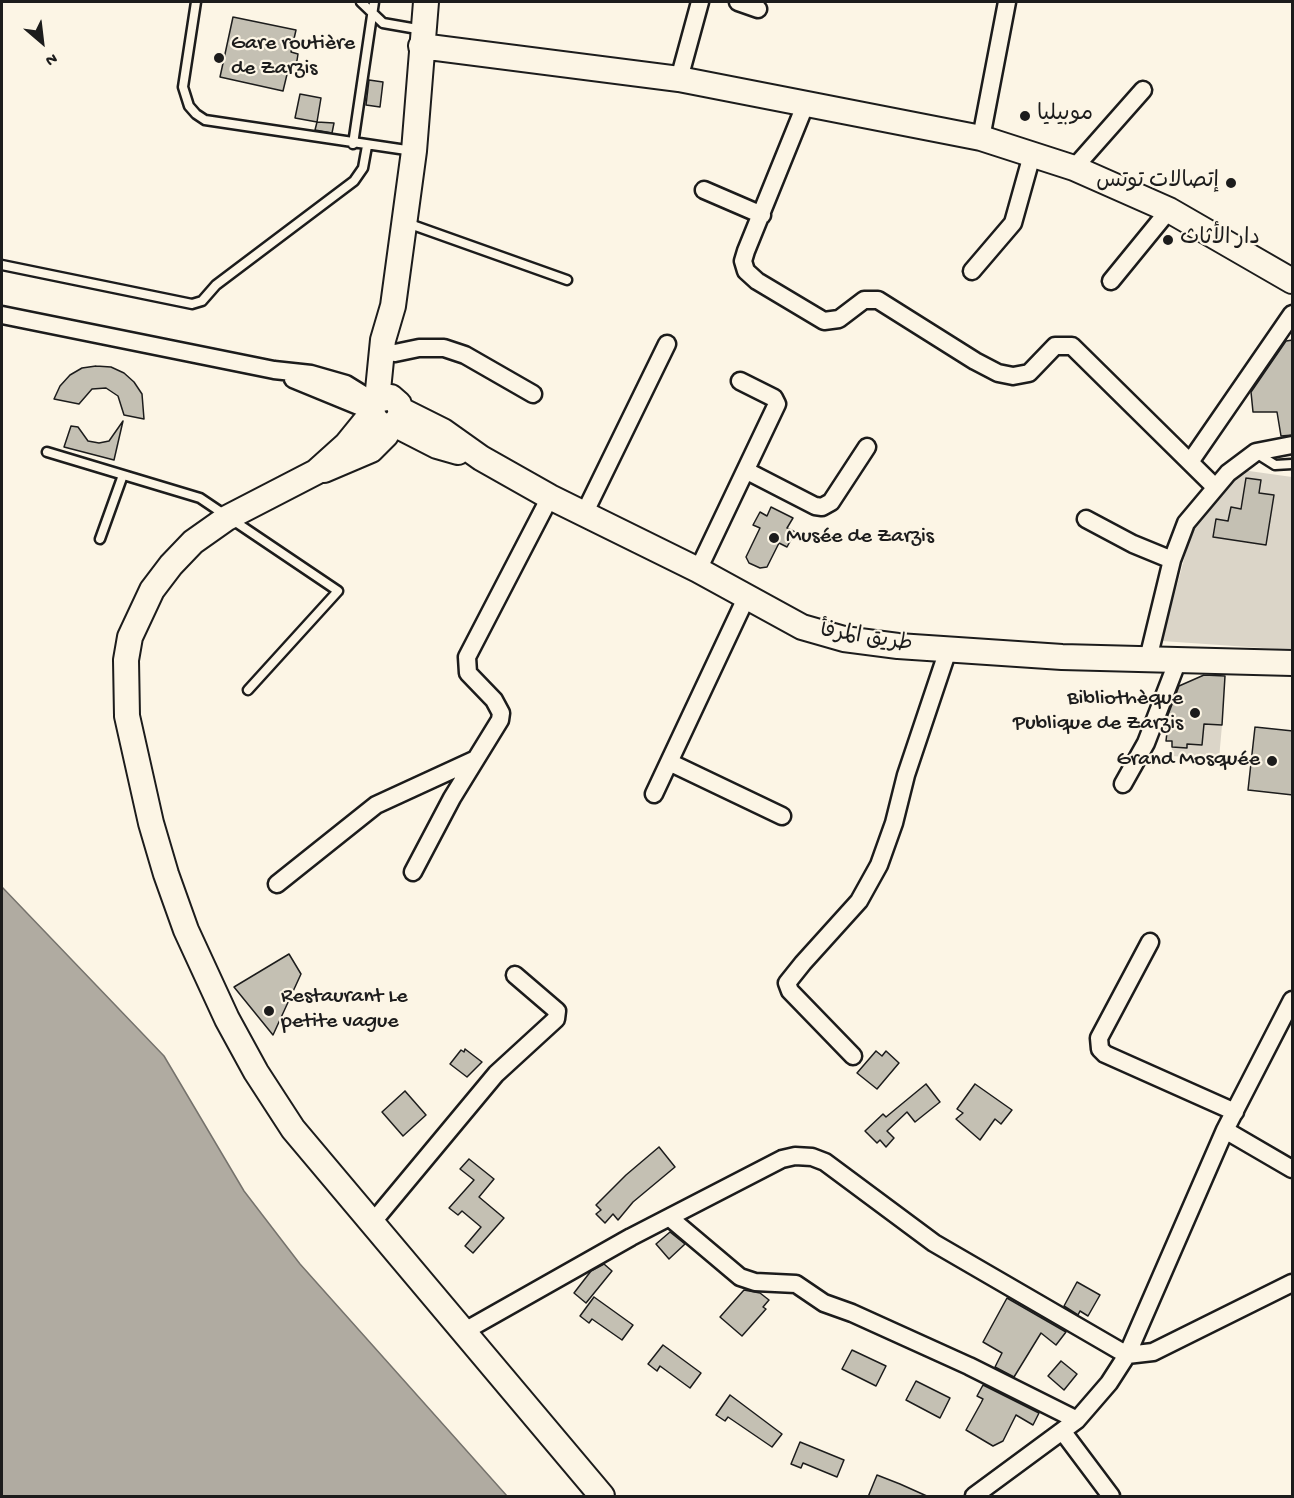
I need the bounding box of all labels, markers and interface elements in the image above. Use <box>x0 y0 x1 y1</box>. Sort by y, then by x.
north arrow <box>12 12 72 72</box>
place label: Gare routière de Zarzis <box>231 32 355 84</box>
text: N <box>42 47 60 69</box>
marker: Gare routière de Zarzis <box>212 51 226 65</box>
place label: موبيليا <box>1037 103 1093 129</box>
marker: موبيليا <box>1018 109 1032 123</box>
place label: إتصالات توتس <box>1096 170 1219 196</box>
marker: إتصالات توتس <box>1224 176 1238 190</box>
place label: دار الأثاث <box>1180 227 1260 253</box>
marker: دار الأثاث <box>1161 233 1175 247</box>
place label: Musée de Zarzis <box>786 525 934 551</box>
marker: Musée de Zarzis <box>767 531 781 545</box>
street label: طريق المرفأ <box>818 619 914 659</box>
place label: Bibliothèque Publique de Zarzis <box>1013 687 1183 738</box>
marker: Bibliothèque Publique de Zarzis <box>1188 706 1202 720</box>
place label: Grand Mosquée <box>1117 748 1260 774</box>
marker: Grand Mosquée <box>1265 754 1279 768</box>
place label: Restaurant Le petite vague <box>281 985 408 1036</box>
marker: Restaurant Le petite vague <box>262 1004 276 1018</box>

